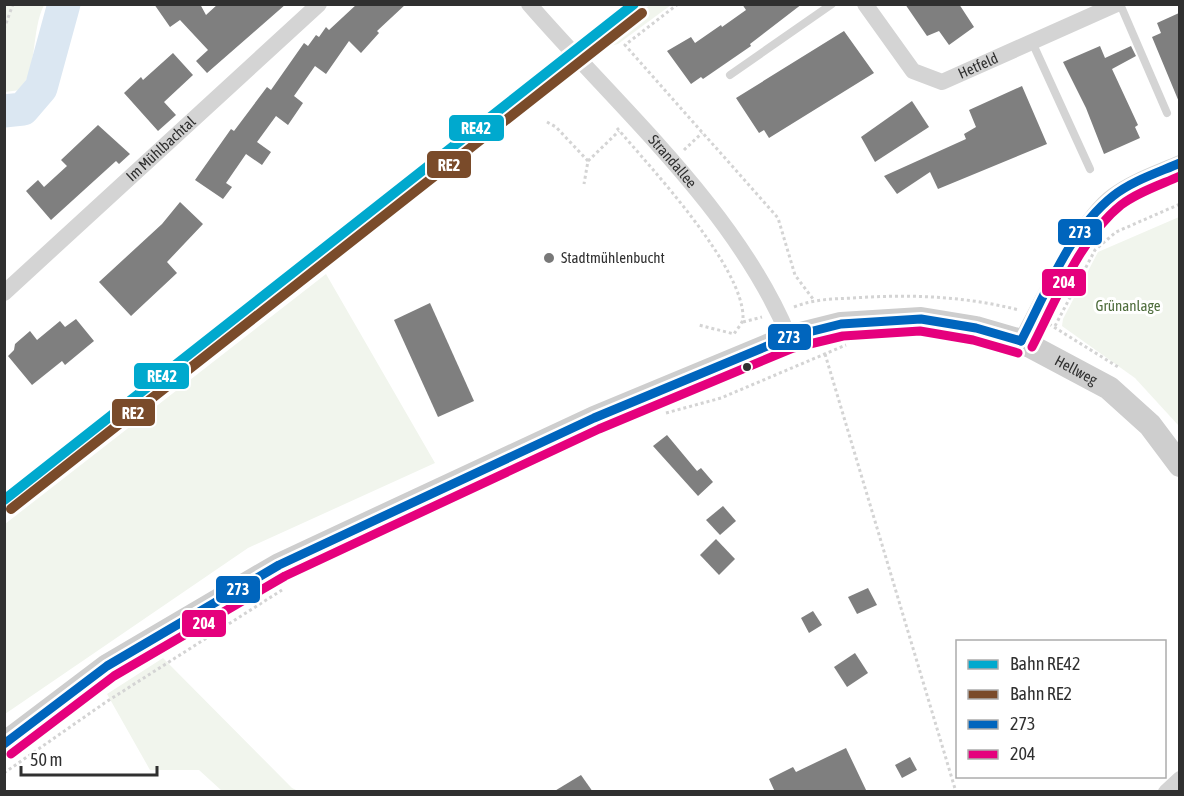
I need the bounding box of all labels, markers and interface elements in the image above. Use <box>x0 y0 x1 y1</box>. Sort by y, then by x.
street label: Hetfeld <box>955 49 1000 82</box>
street label: Im Mühlbachtal <box>123 113 199 184</box>
line badge: RE42 <box>448 114 505 142</box>
text: RE42 <box>461 119 491 137</box>
street label: Strandallee <box>645 131 701 191</box>
line badge: RE2 <box>426 150 472 179</box>
text: RE2 <box>438 156 460 174</box>
line badge: 273 <box>1057 218 1103 246</box>
text: 273 <box>1069 223 1091 241</box>
place label: Stadtmühlenbucht <box>561 249 665 266</box>
marker: Stadtmühlenbucht <box>542 251 556 265</box>
line badge: 204 <box>1041 268 1087 297</box>
text: 204 <box>1053 273 1076 291</box>
park label: Grünanlage <box>1095 297 1161 314</box>
line badge: 273 <box>767 323 812 351</box>
text: 273 <box>778 328 800 346</box>
street label: Hellweg <box>1052 352 1101 388</box>
unlabelled marker <box>741 361 753 373</box>
line badge: RE42 <box>133 362 190 390</box>
text: RE42 <box>147 367 177 385</box>
line badge: RE2 <box>111 398 156 427</box>
text: RE2 <box>122 404 144 422</box>
line badge: 273 <box>215 575 261 604</box>
text: 273 <box>227 580 249 598</box>
line badge: 204 <box>181 609 227 638</box>
text: 204 <box>193 614 216 632</box>
legend <box>956 640 1166 778</box>
text: Bahn RE42 <box>1010 653 1080 674</box>
text: Bahn RE2 <box>1010 683 1072 704</box>
text: 273 <box>1010 713 1035 734</box>
scale bar <box>21 739 158 777</box>
text: 204 <box>1010 743 1035 764</box>
text: 50 m <box>30 749 62 770</box>

